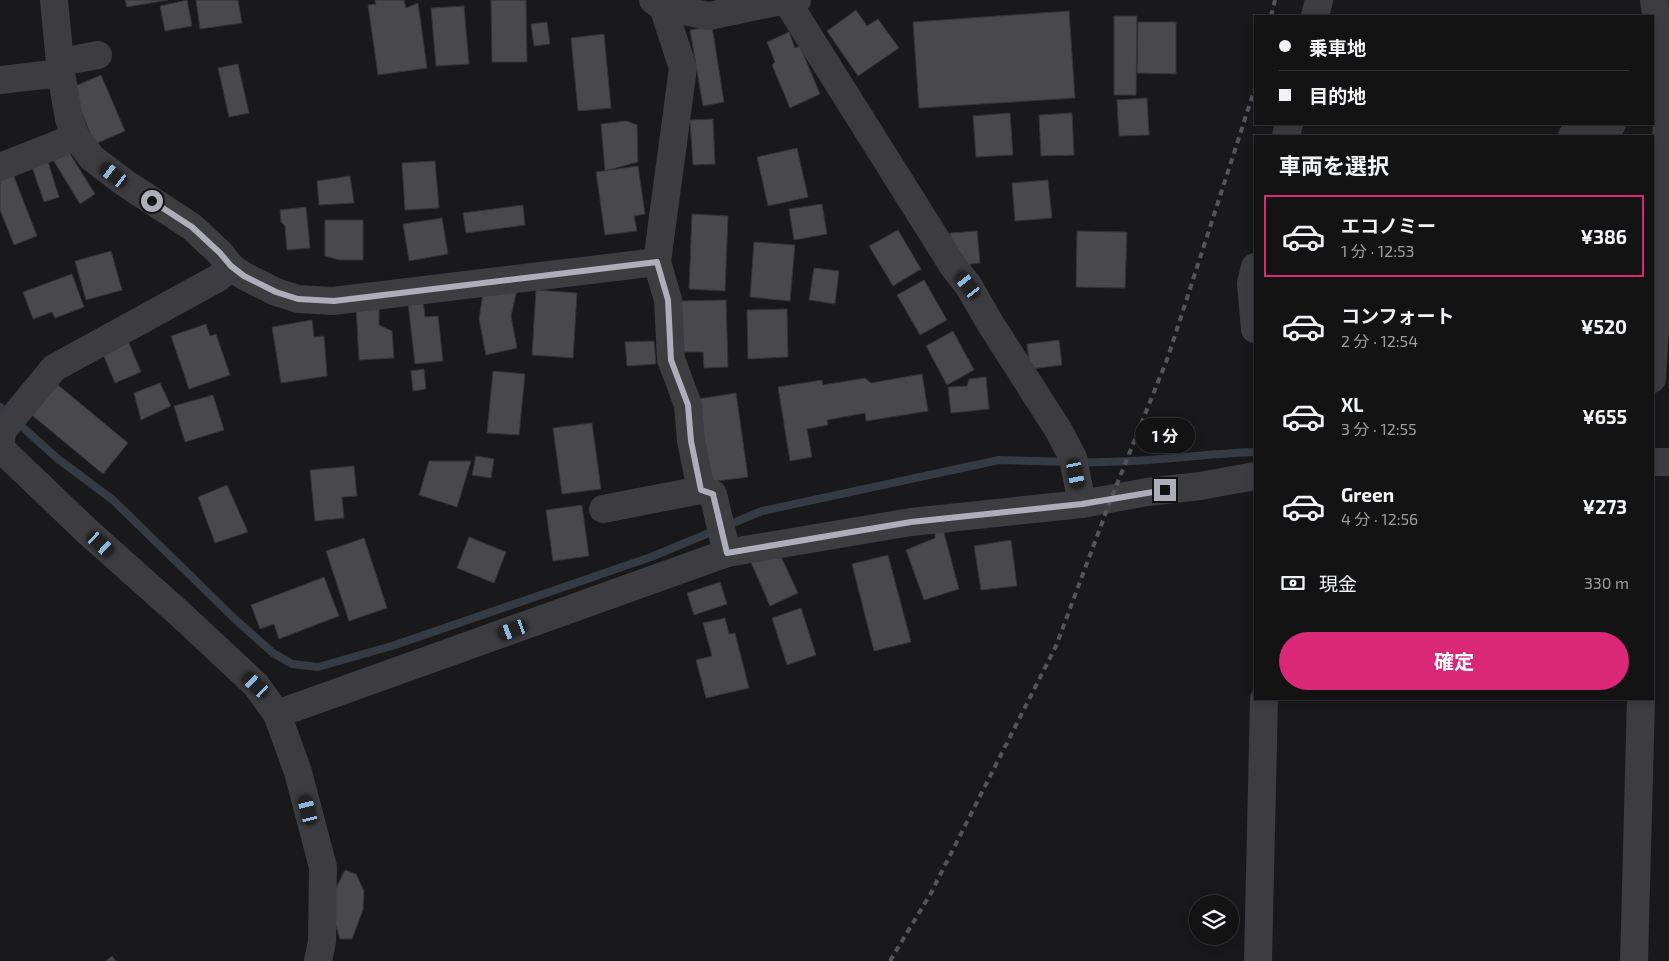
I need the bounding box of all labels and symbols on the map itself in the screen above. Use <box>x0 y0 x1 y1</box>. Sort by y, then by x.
car <box>97 160 130 190</box>
route start <box>141 190 163 212</box>
car <box>952 269 983 301</box>
callout: 1 分 <box>1135 418 1195 452</box>
car <box>1065 458 1086 490</box>
route end <box>1154 479 1176 501</box>
car <box>84 528 117 560</box>
car <box>496 618 529 642</box>
car <box>239 669 272 701</box>
car <box>297 794 318 826</box>

